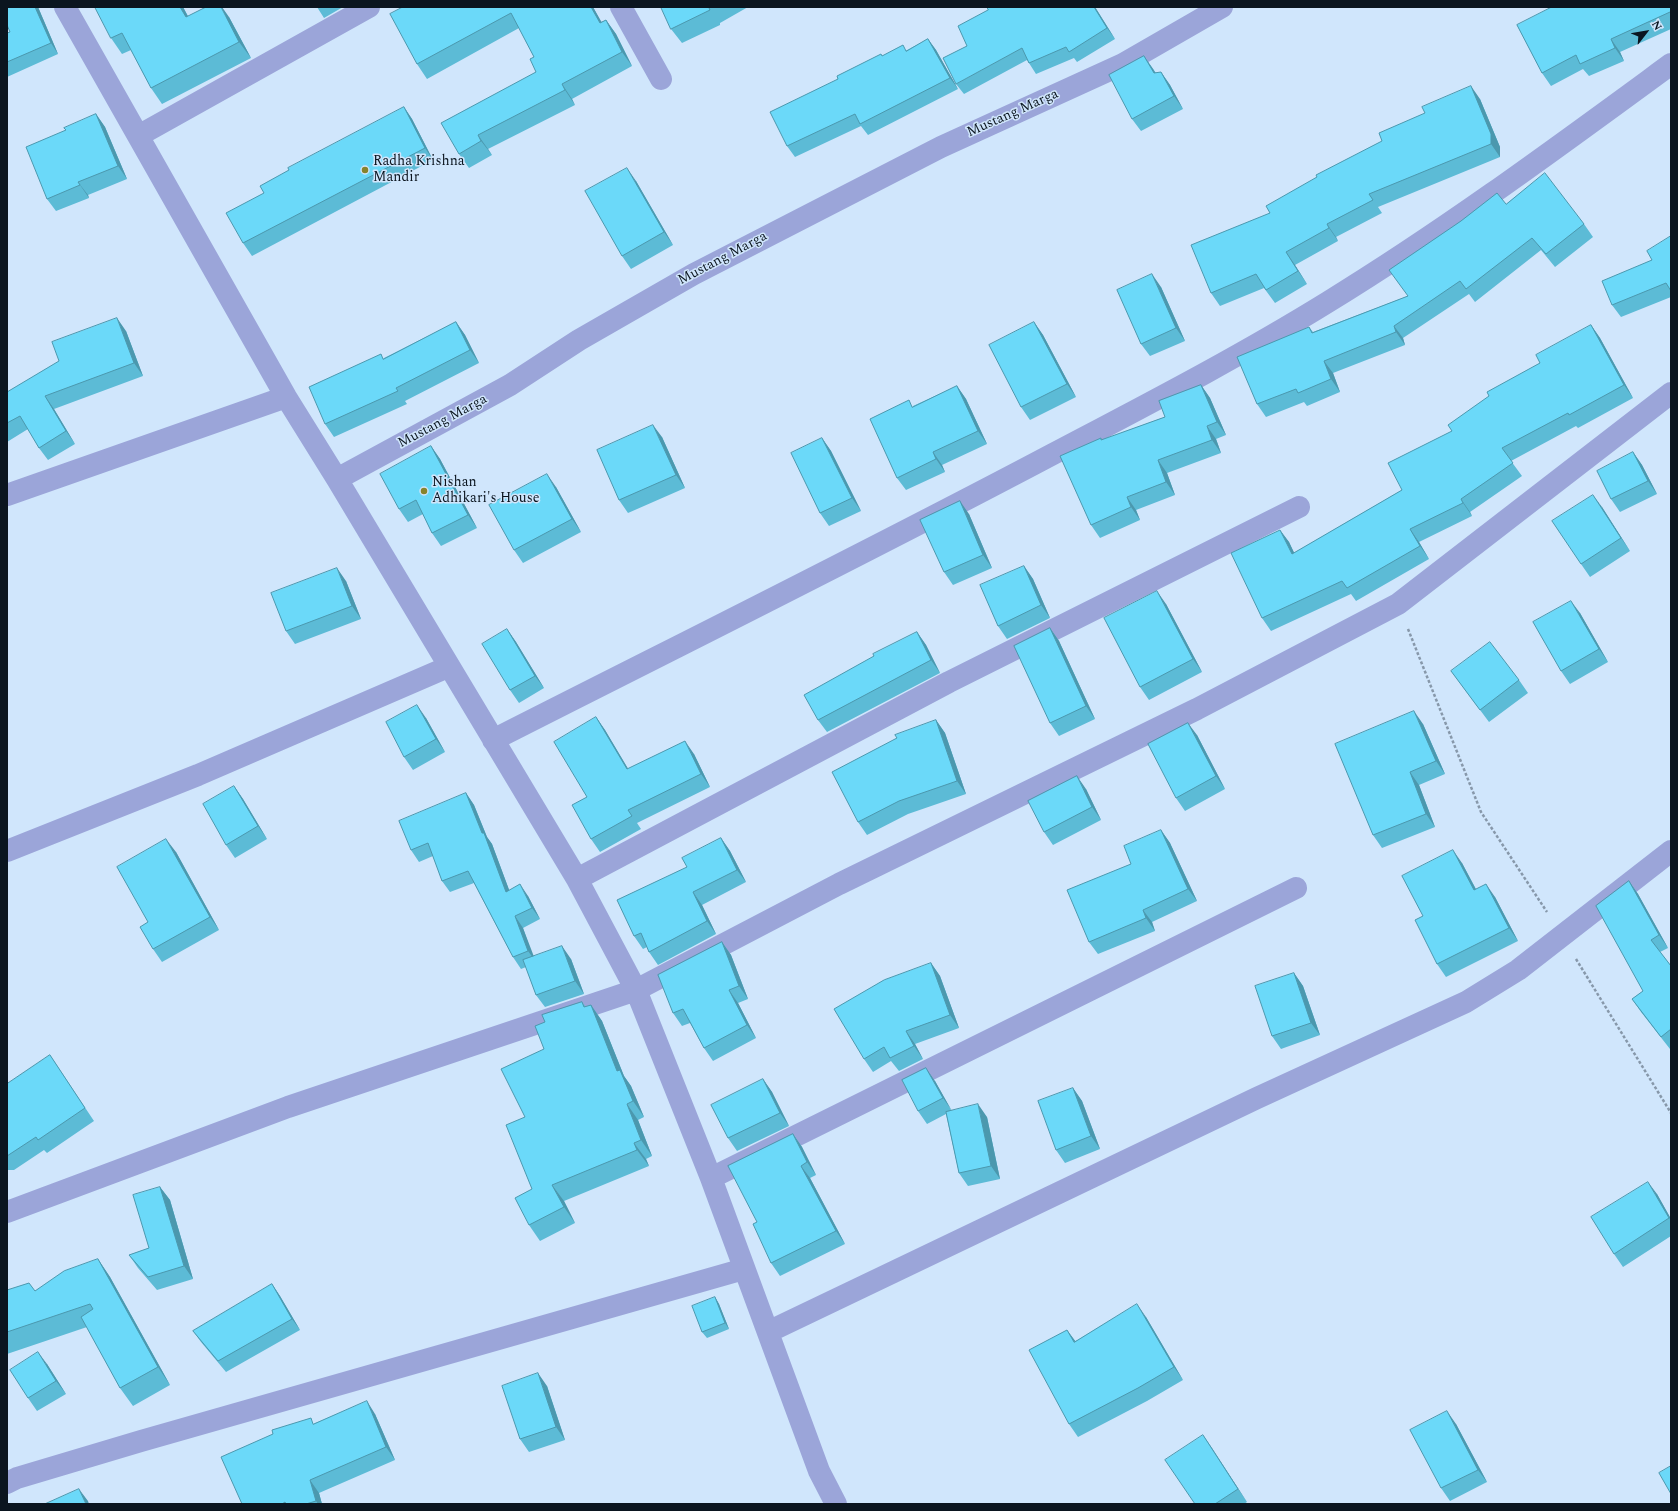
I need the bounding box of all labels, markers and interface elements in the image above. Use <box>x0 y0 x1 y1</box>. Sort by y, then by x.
north arrow <box>1626 12 1666 52</box>
text: N <box>1647 17 1666 34</box>
street label: Mustang Marga <box>965 86 1061 142</box>
place label: Radha Krishna Mandir <box>373 154 465 186</box>
marker: Radha Krishna Mandir <box>360 165 370 175</box>
street label: Mustang Marga <box>676 228 770 290</box>
street label: Mustang Marga <box>396 391 490 453</box>
place label: Nishan Adhikari's House <box>432 475 540 508</box>
marker: Nishan Adhikari's House <box>419 486 429 496</box>

